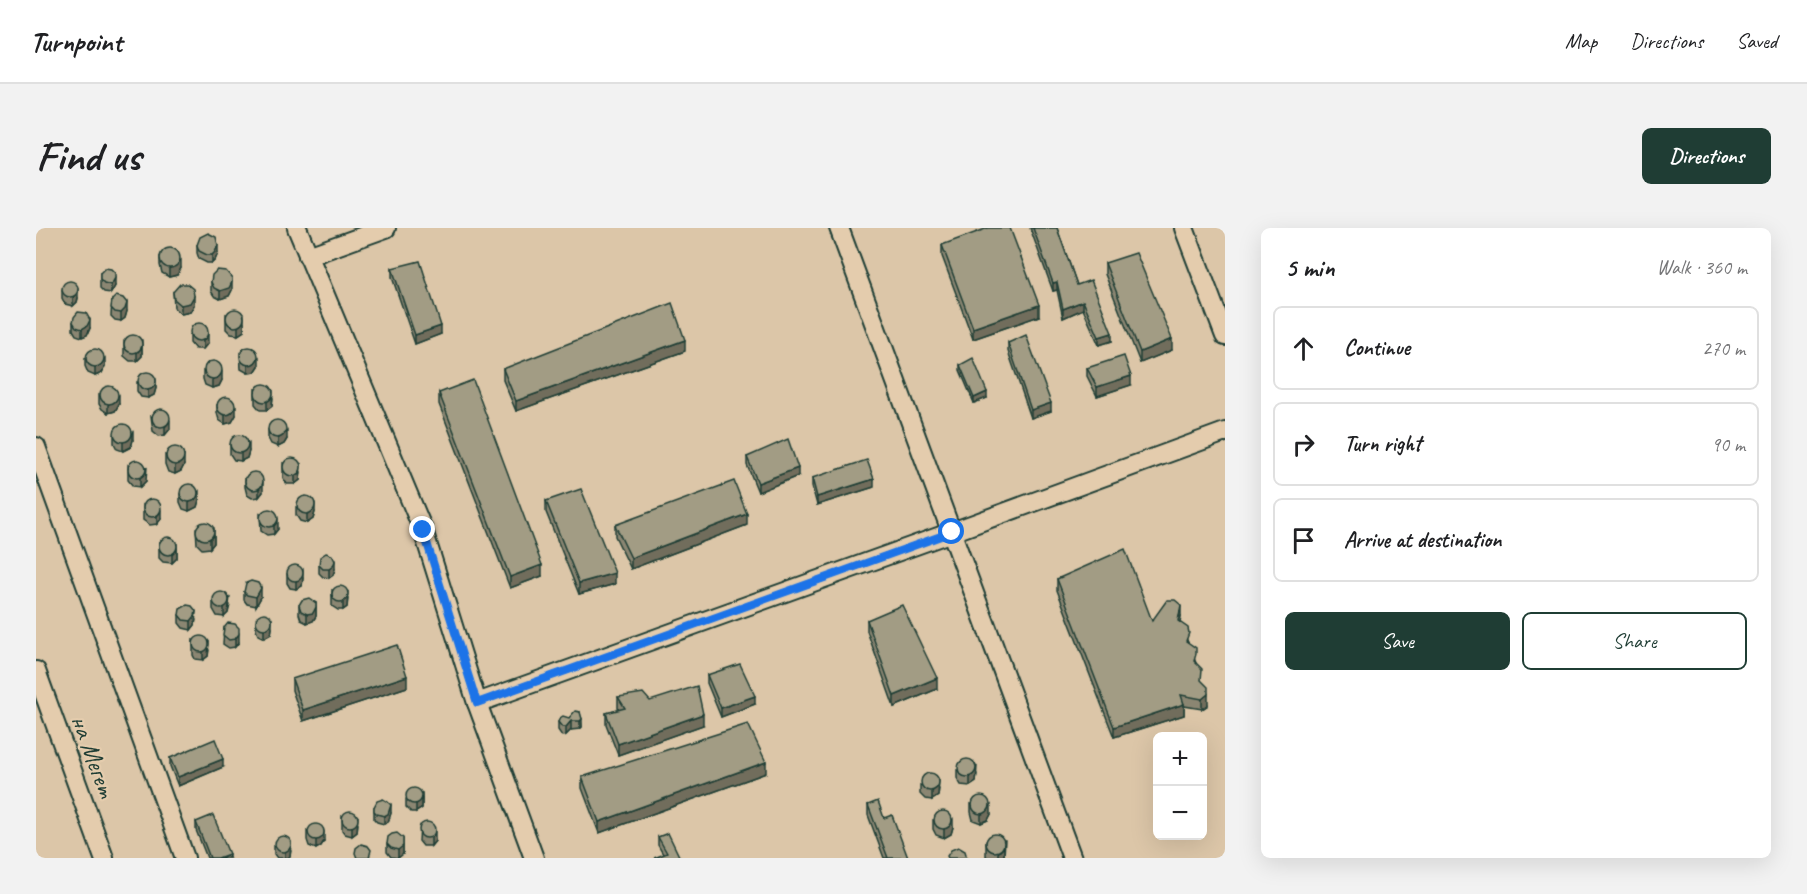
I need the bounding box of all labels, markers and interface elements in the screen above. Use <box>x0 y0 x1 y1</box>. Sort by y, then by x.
text: Turnpoint <box>30 24 122 59</box>
text: Map <box>1565 28 1597 54</box>
text: Directions <box>1630 28 1703 54</box>
text: Saved <box>1736 28 1777 54</box>
button: Directions <box>1642 128 1771 184</box>
text: Find us <box>36 130 141 183</box>
text: 5 min <box>1285 251 1334 284</box>
text: Walk · 360 m <box>1657 255 1747 280</box>
icon: ahead <box>1287 332 1320 365</box>
text: Continue <box>1344 334 1410 362</box>
text: 270 m <box>1702 336 1745 361</box>
icon: right <box>1287 428 1320 461</box>
text: Turn right <box>1344 430 1421 458</box>
text: 90 m <box>1711 432 1745 457</box>
route end <box>409 516 435 542</box>
route start <box>938 518 964 544</box>
icon: arrive <box>1287 524 1320 557</box>
text: Arrive at destination <box>1344 526 1501 554</box>
button: Save <box>1285 612 1510 670</box>
button: Share <box>1522 612 1747 670</box>
street label: на Мегет <box>63 710 124 803</box>
map controls <box>1153 732 1207 840</box>
button: + <box>1153 732 1207 786</box>
button: − <box>1153 786 1207 840</box>

